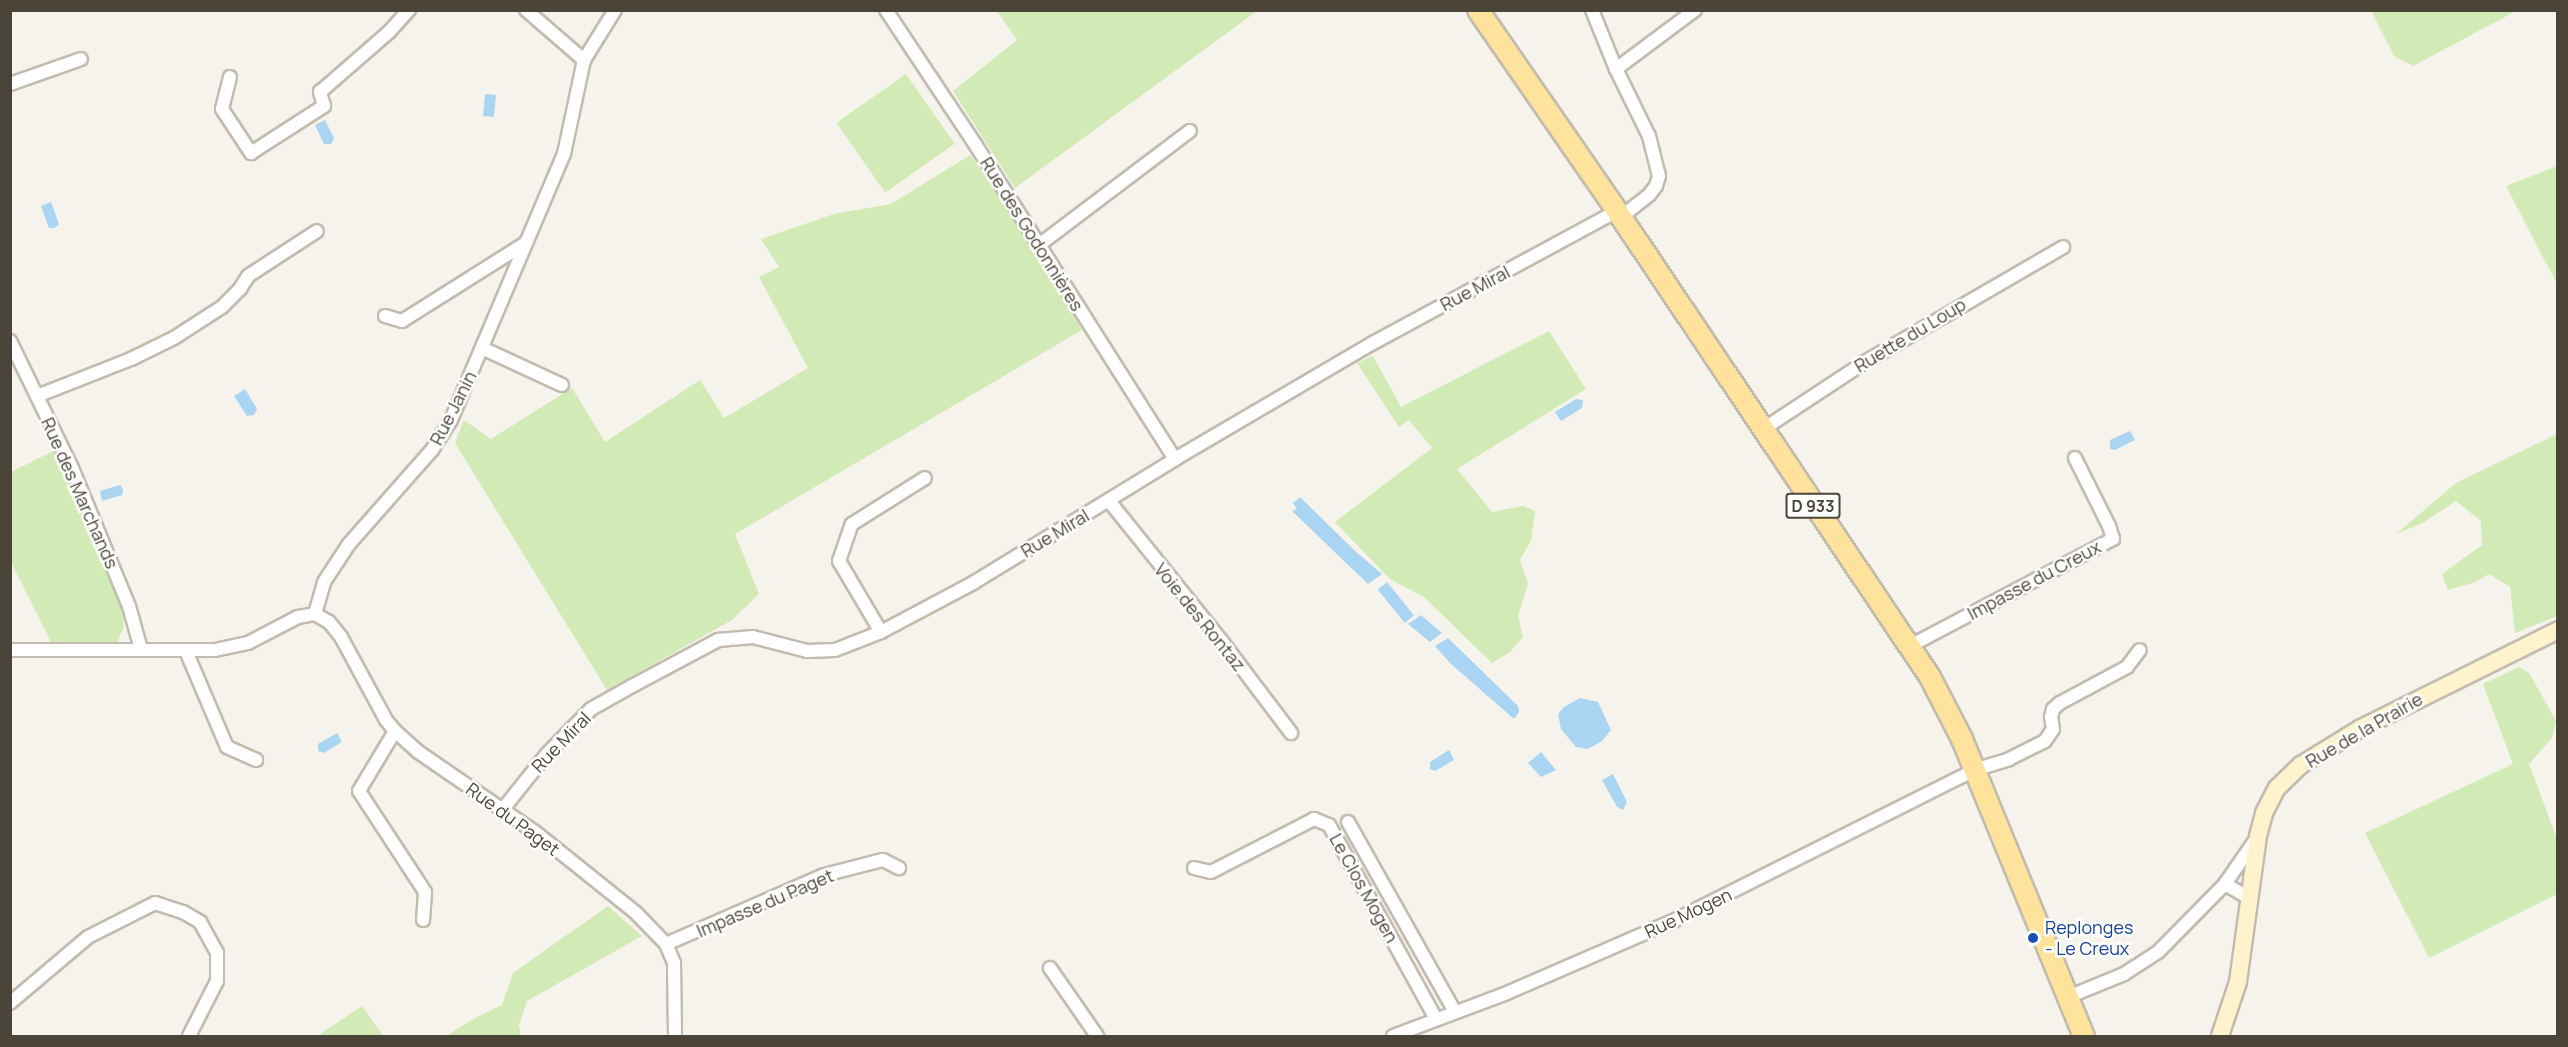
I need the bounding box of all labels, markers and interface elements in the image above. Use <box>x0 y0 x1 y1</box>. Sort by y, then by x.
street label: Rue des Godonnières <box>976 153 1088 315</box>
street label: Rue Miral <box>1436 261 1514 315</box>
street label: Ruette du Loup <box>1850 293 1970 377</box>
street label: Rue Janin <box>425 367 481 449</box>
street label: Rue des Marchands <box>37 414 123 572</box>
road number: D 933 <box>1784 493 1842 519</box>
street label: Rue Miral <box>1017 504 1093 562</box>
street label: Impasse du Creux <box>1964 536 2104 624</box>
street label: Voie des Rontaz <box>1150 559 1250 675</box>
street label: Rue de la Prairie <box>2302 688 2426 772</box>
street label: Rue Miral <box>527 707 595 777</box>
street label: Rue du Paget <box>462 778 564 860</box>
street label: Le Clos Mogen <box>1325 830 1403 946</box>
street label: Impasse du Paget <box>693 864 837 942</box>
street label: Rue Mogen <box>1641 883 1735 943</box>
place label: Replonges - Le Creux <box>2045 917 2133 960</box>
marker: Replonges - Le Creux <box>2026 931 2040 945</box>

